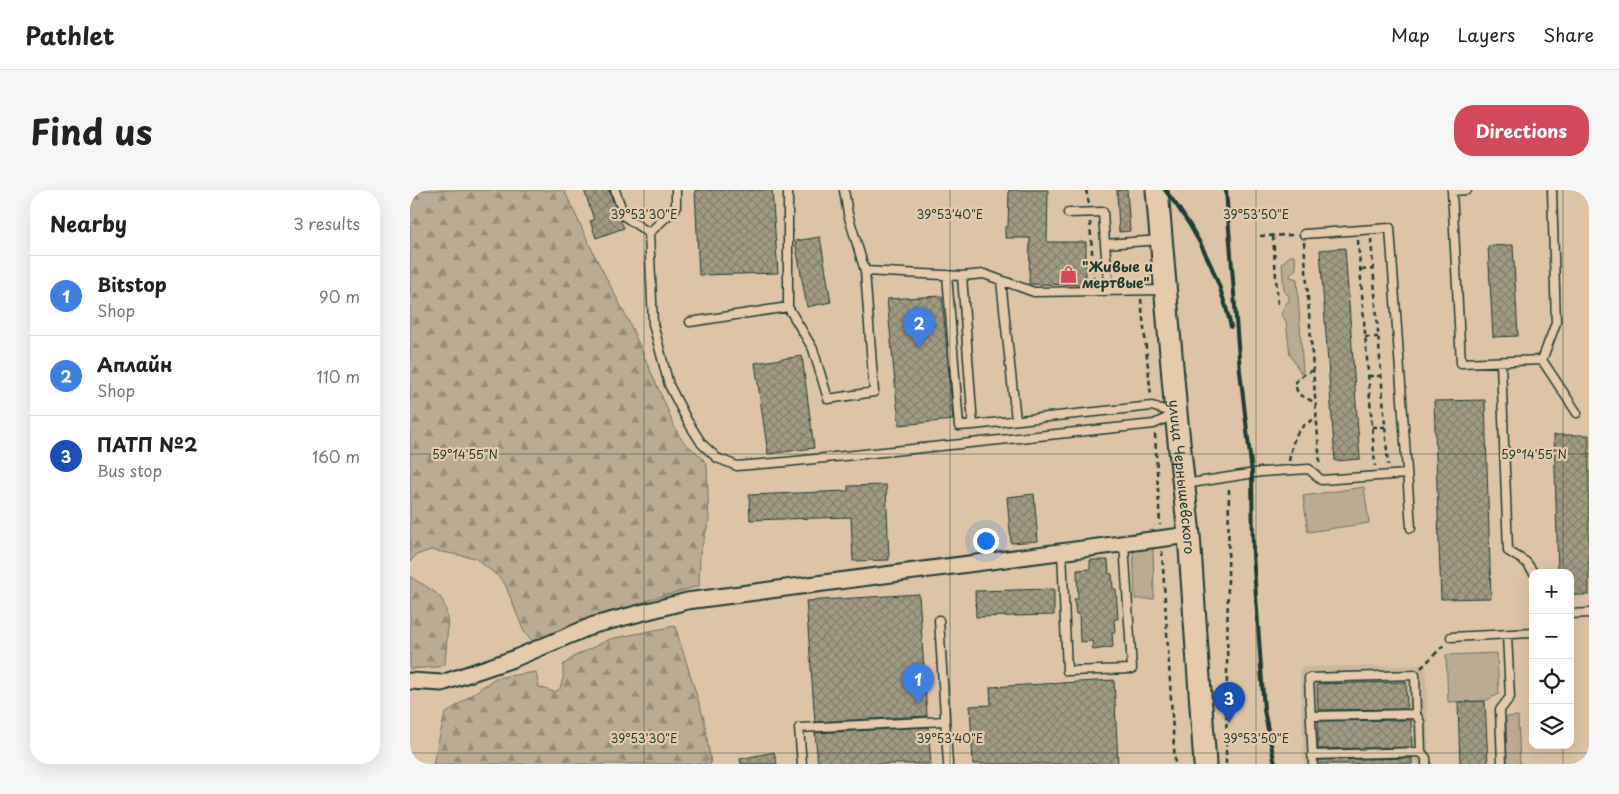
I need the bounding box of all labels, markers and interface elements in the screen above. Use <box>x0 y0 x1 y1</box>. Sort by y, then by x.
text: Pathlet <box>25 17 115 53</box>
text: Map <box>1391 21 1430 48</box>
text: Layers <box>1458 21 1515 48</box>
text: Share <box>1543 21 1594 48</box>
text: Find us <box>30 104 152 157</box>
button: Directions <box>1454 105 1589 156</box>
text: 39°53'30"E <box>610 205 678 223</box>
text: 39°53'40"E <box>917 205 983 223</box>
text: 39°53'50"E <box>1223 205 1289 223</box>
text: Nearby <box>50 207 127 239</box>
text: 3 results <box>293 211 360 235</box>
place label: "Живые и мертвые" <box>1082 256 1153 293</box>
shop icon: "Живые и мертвые" <box>1058 264 1078 284</box>
text: Bitstop <box>97 270 167 298</box>
text: 1 <box>62 284 70 308</box>
text: 90 m <box>319 284 360 308</box>
text: Shop <box>97 298 135 322</box>
pin: 2 <box>903 307 935 348</box>
text: Аплайн <box>97 350 172 378</box>
text: 2 <box>60 364 72 388</box>
text: 110 m <box>317 364 360 388</box>
text: Shop <box>97 378 135 402</box>
street label: улица Чернышевского <box>1164 399 1201 555</box>
text: ПАТП №2 <box>97 430 197 458</box>
text: 3 <box>61 444 71 468</box>
text: 160 m <box>312 444 360 468</box>
text: 59°14'55"N <box>432 445 498 463</box>
text: 59°14'55"N <box>1501 445 1567 463</box>
text: Bus stop <box>97 458 162 482</box>
your location <box>973 528 999 554</box>
map controls <box>1529 569 1574 749</box>
button: + <box>1529 569 1574 614</box>
button: − <box>1529 614 1574 659</box>
button: locate <box>1529 659 1574 704</box>
pin: 1 <box>902 663 934 704</box>
pin: 3 <box>1213 682 1245 723</box>
button: layers <box>1529 704 1574 749</box>
text: 39°53'30"E <box>610 729 678 747</box>
text: 39°53'40"E <box>917 729 983 747</box>
text: 39°53'50"E <box>1223 729 1289 747</box>

